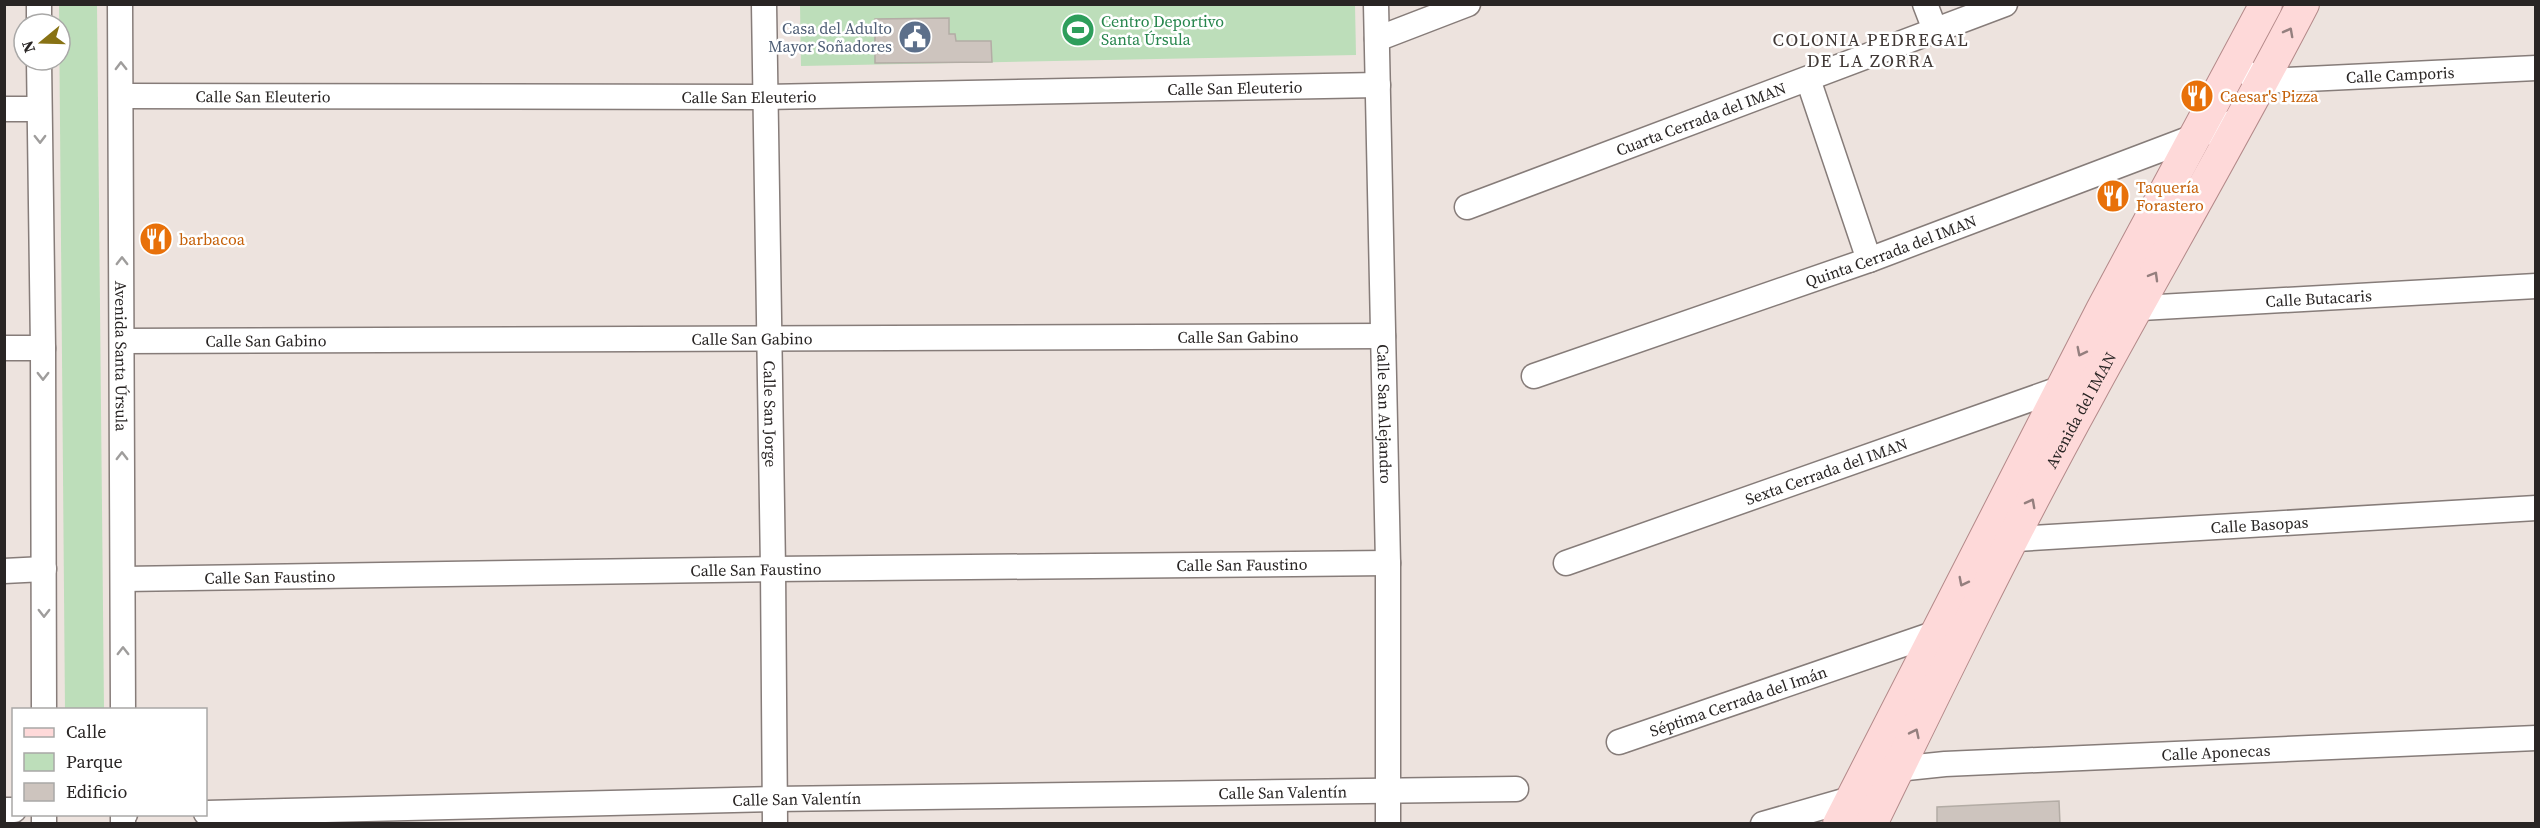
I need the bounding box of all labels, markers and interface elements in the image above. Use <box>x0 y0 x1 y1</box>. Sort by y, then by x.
place label: Centro Deportivo Santa Úrsula <box>1101 10 1224 50</box>
north arrow <box>12 12 72 72</box>
sports icon: Centro Deportivo Santa Úrsula <box>1060 12 1096 48</box>
place label: Casa del Adulto Mayor Soñadores <box>768 17 892 57</box>
public building icon: Casa del Adulto Mayor Soñadores <box>897 19 933 55</box>
district label: COLONIA PEDREGAL DE LA ZORRA <box>1773 27 1969 73</box>
one-way arrow <box>2282 28 2293 38</box>
text: N <box>15 37 40 56</box>
street label: Calle Camporis <box>2345 61 2455 88</box>
one-way arrow <box>115 62 127 71</box>
street label: Calle San Eleuterio <box>1167 75 1303 100</box>
street label: Cuarta Cerrada del IMAN <box>1613 77 1789 161</box>
restaurant icon: Caesar's Pizza <box>2179 78 2215 114</box>
street label: Calle San Eleuterio <box>195 85 331 107</box>
street label: Calle San Eleuterio <box>681 85 817 108</box>
place label: Caesar's Pizza <box>2220 85 2319 107</box>
one-way arrow <box>34 135 46 144</box>
place label: Taquería Forastero <box>2136 176 2204 216</box>
restaurant icon: Taquería Forastero <box>2095 178 2131 214</box>
street label: Quinta Cerrada del IMAN <box>1802 209 1980 292</box>
restaurant icon: barbacoa <box>138 221 174 257</box>
place label: barbacoa <box>179 228 246 250</box>
one-way arrow <box>116 257 128 266</box>
one-way arrow <box>2147 272 2158 282</box>
street label: Avenida Santa Úrsula <box>110 281 133 432</box>
street label: Calle Butacaris <box>2265 284 2373 312</box>
street label: Calle San Gabino <box>1177 325 1299 348</box>
street label: Calle San Gabino <box>691 327 813 350</box>
street label: Calle San Gabino <box>205 329 327 352</box>
street label: Calle San Alejandro <box>1372 344 1397 484</box>
one-way arrow <box>2076 346 2088 357</box>
street label: Avenida del IMAN <box>2040 348 2121 472</box>
street label: Calle San Jorge <box>759 360 782 468</box>
one-way arrow <box>37 372 49 381</box>
street label: Sexta Cerrada del IMAN <box>1742 432 1911 510</box>
one-way arrow <box>116 452 128 461</box>
one-way arrow <box>2024 499 2035 509</box>
street label: Calle Basopas <box>2210 511 2309 538</box>
street label: Calle San Faustino <box>1176 553 1308 576</box>
street label: Calle San Faustino <box>690 558 822 581</box>
street label: Calle San Faustino <box>204 565 336 589</box>
one-way arrow <box>1958 576 1970 587</box>
one-way arrow <box>38 609 50 618</box>
one-way arrow <box>117 647 129 656</box>
street label: Séptima Cerrada del Imán <box>1647 660 1830 742</box>
legend <box>12 708 207 816</box>
text: Calle <box>66 719 106 744</box>
one-way arrow <box>1907 729 1919 740</box>
street label: Calle Aponecas <box>2161 739 2271 765</box>
text: Parque <box>66 749 123 774</box>
text: Edificio <box>66 779 127 804</box>
street label: Calle San Valentín <box>1218 780 1348 804</box>
street label: Calle San Valentín <box>732 787 862 811</box>

